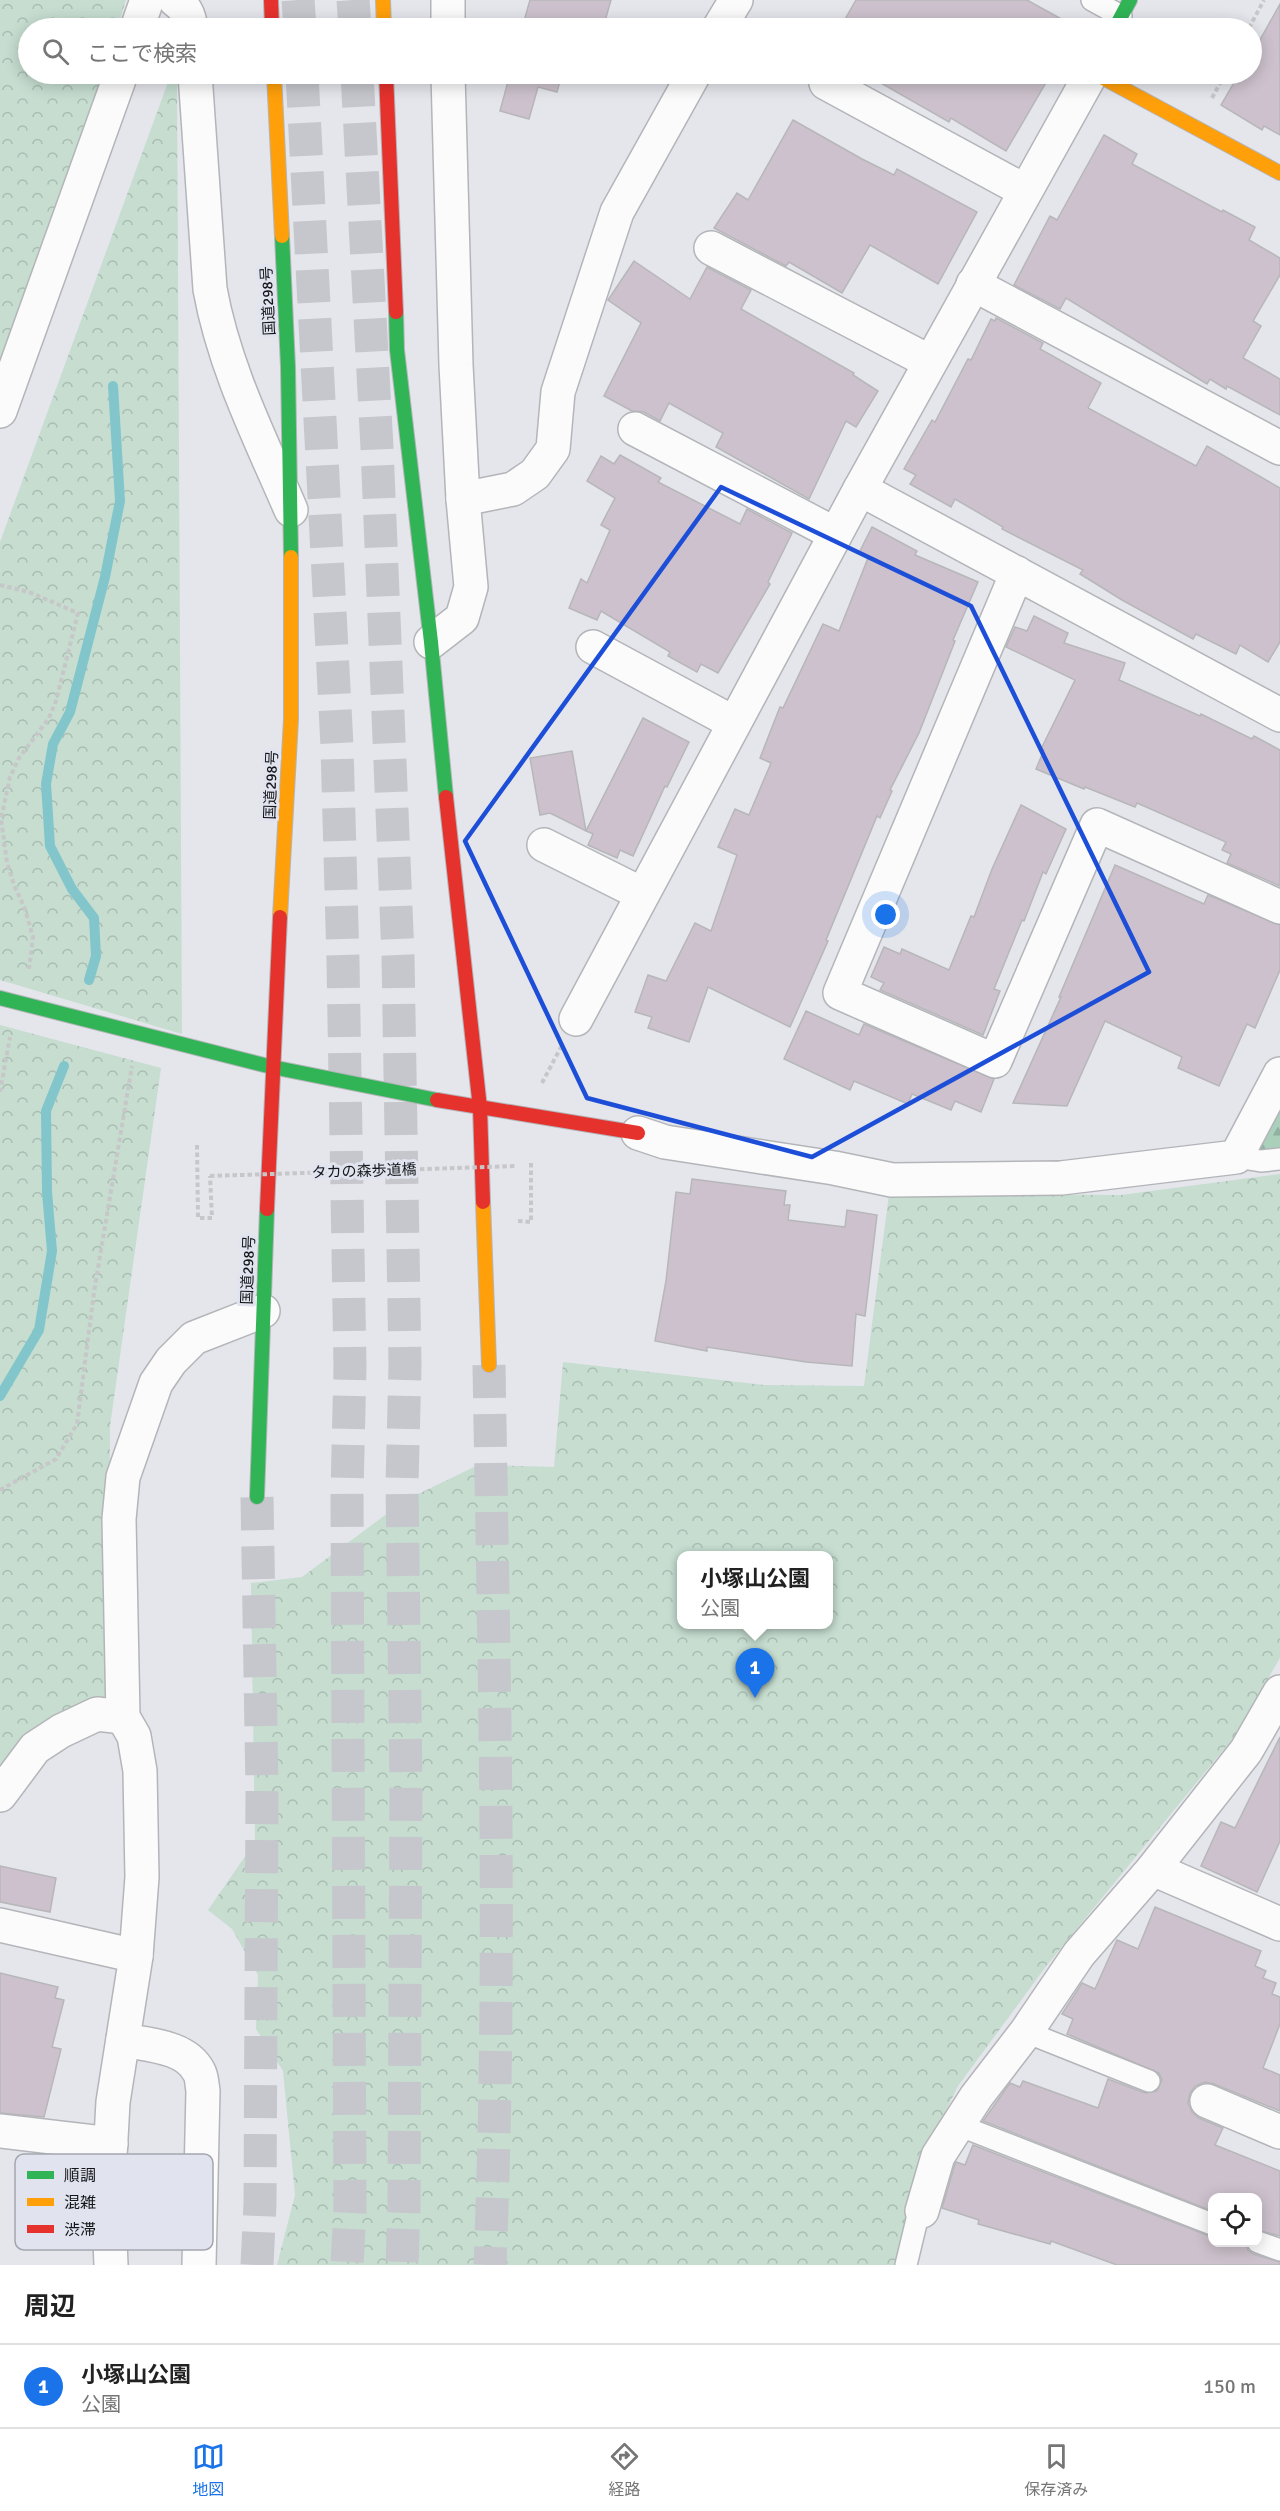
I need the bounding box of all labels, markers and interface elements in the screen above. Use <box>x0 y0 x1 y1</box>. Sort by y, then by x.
search box <box>18 18 1262 84</box>
icon: search <box>39 35 72 68</box>
text: ここで検索 <box>87 40 197 67</box>
street label: 国道298号 <box>257 266 279 336</box>
street label: 国道298号 <box>261 750 281 820</box>
your location <box>871 900 900 929</box>
street label: タカの森歩道橋 <box>311 1160 417 1182</box>
street label: 国道298号 <box>238 1235 258 1305</box>
popup <box>677 1551 833 1629</box>
text: 小塚山公園 <box>700 1565 810 1592</box>
text: 公園 <box>700 1596 740 1621</box>
pin: 1 <box>736 1648 774 1698</box>
legend <box>15 2154 213 2250</box>
text: 順調 <box>64 2166 96 2186</box>
text: 混雑 <box>64 2193 96 2213</box>
map controls <box>1208 2193 1262 2247</box>
button: locate <box>1208 2193 1262 2247</box>
text: 渋滞 <box>64 2220 96 2240</box>
text: 周辺 <box>24 2291 76 2323</box>
text: 小塚山公園 <box>81 2361 191 2388</box>
text: 1 <box>38 2374 49 2399</box>
text: 150 m <box>1203 2374 1256 2399</box>
text: 公園 <box>81 2392 121 2417</box>
tab: 地図 <box>192 2440 225 2500</box>
tab: 経路 <box>608 2440 641 2500</box>
tab: 保存済み <box>1024 2440 1088 2500</box>

